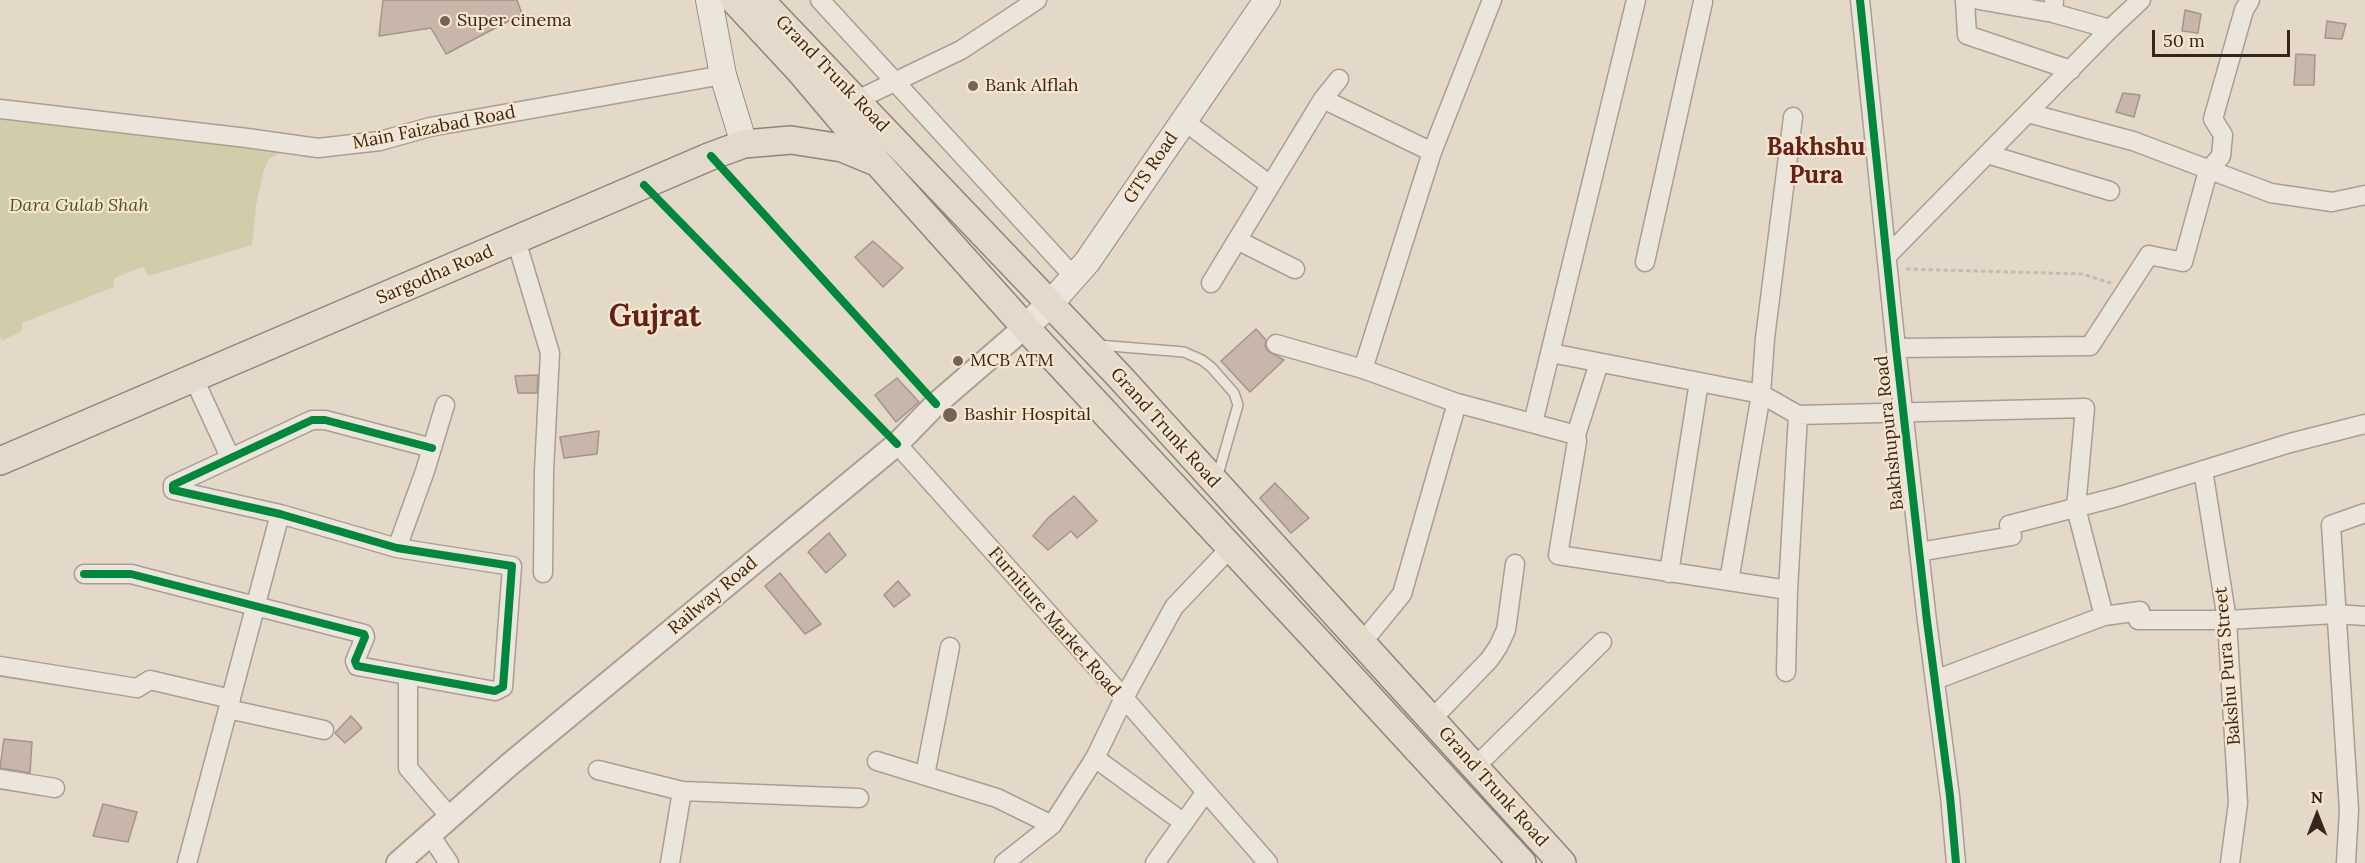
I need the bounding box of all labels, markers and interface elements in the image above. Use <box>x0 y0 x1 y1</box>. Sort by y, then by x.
place label: Super cinema <box>457 10 572 32</box>
street label: Grand Trunk Road <box>771 11 893 137</box>
marker: Super cinema <box>438 14 452 28</box>
scale bar <box>2155 18 2293 56</box>
text: 50 m <box>2163 29 2205 52</box>
place label: Bank Alflah <box>985 75 1079 97</box>
marker: Bank Alflah <box>966 79 980 93</box>
street label: Main Faizabad Road <box>351 102 517 154</box>
street label: GTS Road <box>1119 128 1183 208</box>
district label: Bakhshu Pura <box>1767 134 1865 190</box>
park label: Dara Gulab Shah <box>9 195 149 217</box>
street label: Sargodha Road <box>373 241 497 309</box>
district label: Gujrat <box>609 299 701 335</box>
place label: MCB ATM <box>970 350 1054 372</box>
marker: MCB ATM <box>951 354 965 368</box>
street label: Bakhshupura Road <box>1871 354 1909 512</box>
street label: Grand Trunk Road <box>1105 364 1225 492</box>
place label: Bashir Hospital <box>964 404 1091 426</box>
marker: Bashir Hospital <box>941 406 959 424</box>
street label: Furniture Market Road <box>983 543 1125 701</box>
street label: Railway Road <box>664 552 762 640</box>
street label: Bakshu Pura Street <box>2210 586 2246 746</box>
street label: Grand Trunk Road <box>1433 723 1553 851</box>
north arrow <box>2287 785 2347 845</box>
text: N <box>2311 787 2323 807</box>

